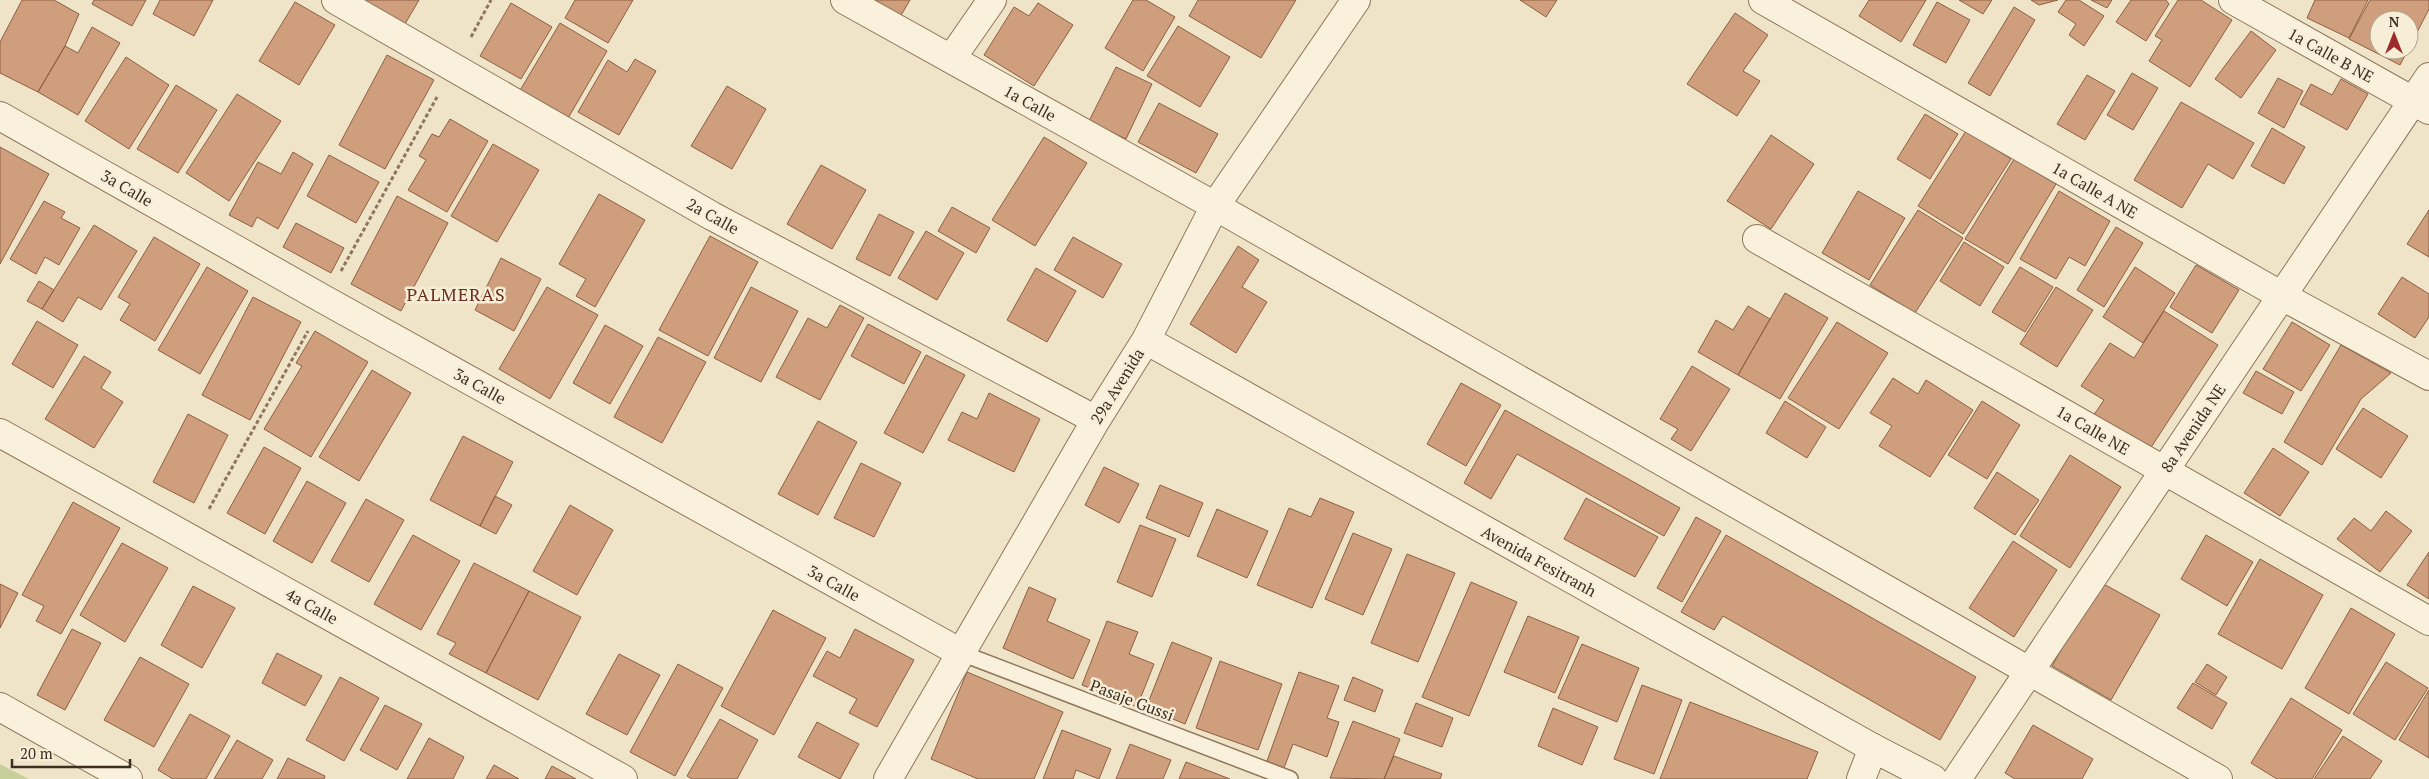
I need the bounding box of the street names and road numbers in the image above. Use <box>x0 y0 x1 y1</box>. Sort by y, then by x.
street label: 1a Calle B NE <box>2284 22 2378 88</box>
street label: 1a Calle <box>1000 80 1060 126</box>
street label: 1a Calle A NE <box>2048 157 2142 223</box>
street label: 3a Calle <box>97 164 157 212</box>
street label: 2a Calle <box>683 193 743 239</box>
street label: 29a Avenida <box>1085 344 1149 428</box>
street label: 3a Calle <box>450 363 510 409</box>
street label: 8a Avenida NE <box>2155 380 2231 476</box>
street label: 1a Calle NE <box>2052 400 2134 460</box>
street label: Avenida Fesitranh <box>1478 520 1601 602</box>
street label: 3a Calle <box>804 560 864 606</box>
street label: 4a Calle <box>282 583 342 629</box>
street label: Pasaje Gussi <box>1087 674 1177 726</box>

